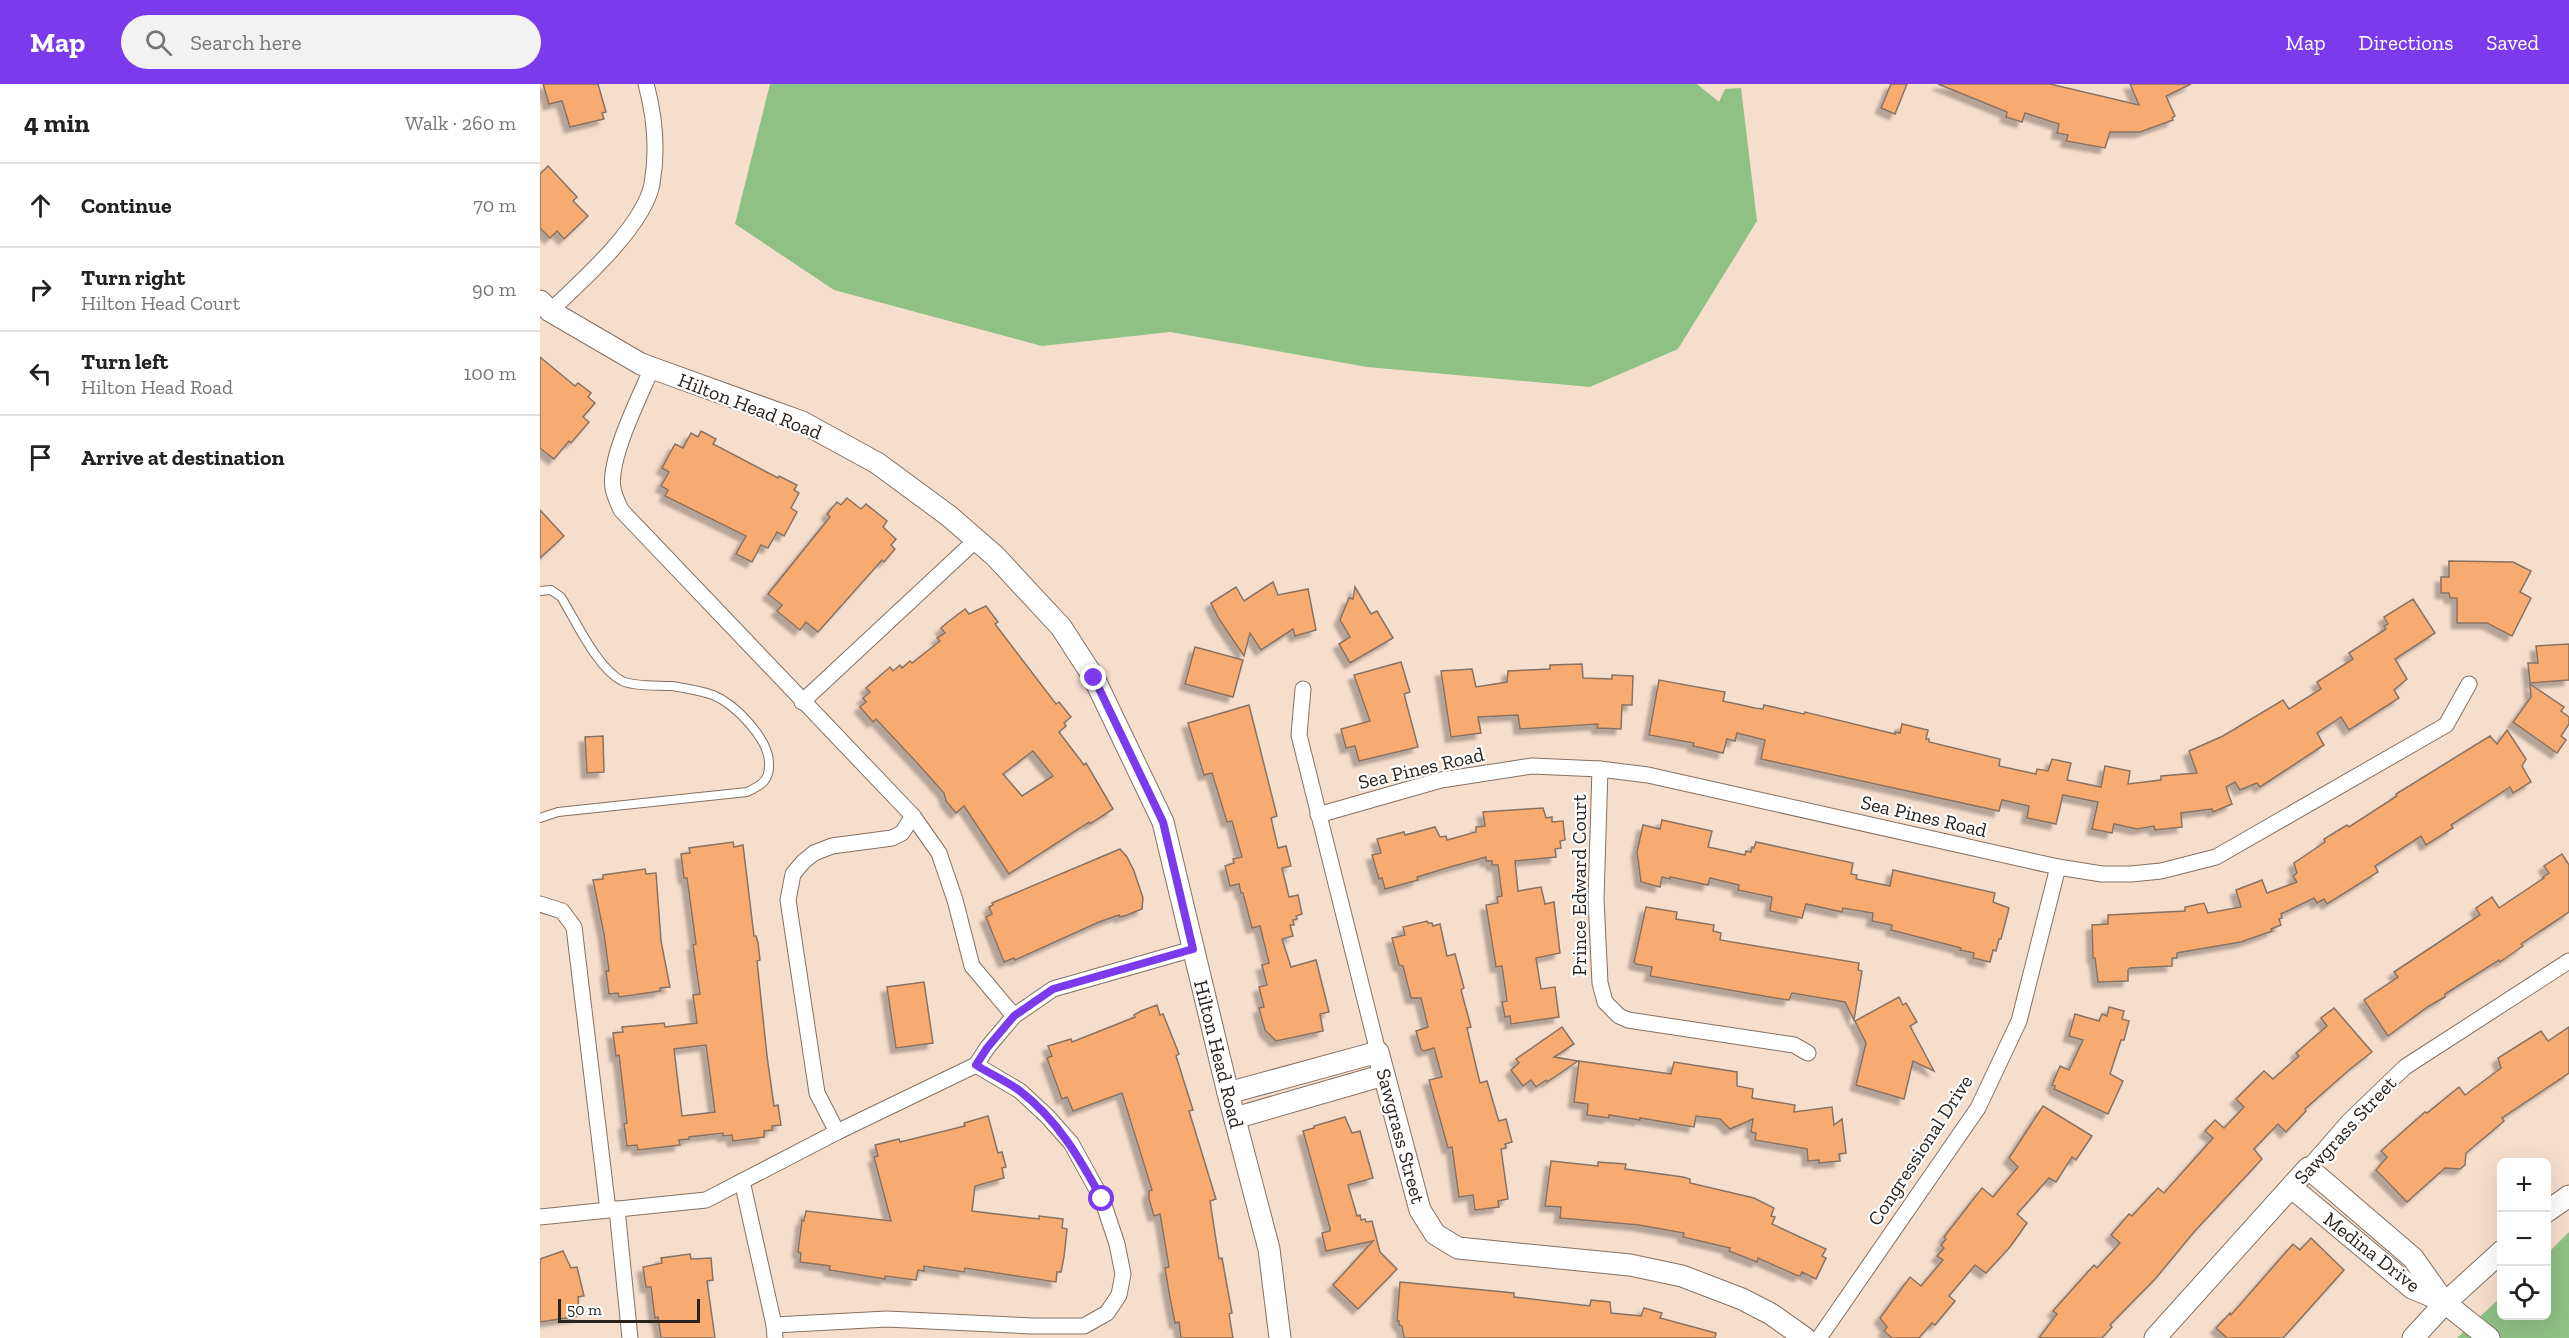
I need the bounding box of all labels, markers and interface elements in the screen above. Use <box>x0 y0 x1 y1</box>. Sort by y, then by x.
search box <box>121 15 541 69</box>
text: Map <box>30 26 85 59</box>
icon: search <box>142 26 175 59</box>
text: Search here <box>190 29 302 56</box>
text: Map <box>2286 30 2326 55</box>
text: Directions <box>2359 30 2453 55</box>
text: Saved <box>2486 30 2539 55</box>
text: 4 min <box>24 107 90 139</box>
text: Walk · 260 m <box>405 111 516 135</box>
icon: ahead <box>24 189 57 222</box>
text: Continue <box>81 192 172 219</box>
text: 70 m <box>473 193 516 217</box>
text: Turn right <box>81 264 185 291</box>
icon: right <box>24 273 57 306</box>
text: 90 m <box>472 277 516 301</box>
text: Hilton Head Court <box>81 291 240 315</box>
text: Turn left <box>81 348 168 375</box>
icon: left <box>24 357 57 390</box>
text: 100 m <box>463 361 516 385</box>
street label: Hilton Head Road <box>675 368 825 444</box>
text: Hilton Head Road <box>81 375 233 399</box>
icon: arrive <box>24 441 57 474</box>
text: Arrive at destination <box>81 444 284 471</box>
route end <box>1080 664 1106 690</box>
street label: Sea Pines Road <box>1356 742 1486 794</box>
street label: Sea Pines Road <box>1859 790 1989 842</box>
street label: Prince Edward Court <box>1567 794 1591 976</box>
street label: Hilton Head Road <box>1189 977 1249 1131</box>
street label: Sawgrass Street <box>1371 1066 1431 1207</box>
street label: Congressional Drive <box>1862 1070 1978 1230</box>
street label: Sawgrass Street <box>2289 1071 2402 1189</box>
map controls <box>2497 1158 2551 1320</box>
button: + <box>2497 1158 2551 1212</box>
route start <box>1088 1185 1114 1211</box>
street label: Medina Drive <box>2319 1207 2425 1297</box>
button: − <box>2497 1212 2551 1266</box>
button: locate <box>2497 1266 2551 1320</box>
scale bar <box>558 1296 700 1324</box>
text: 50 m <box>567 1300 602 1319</box>

